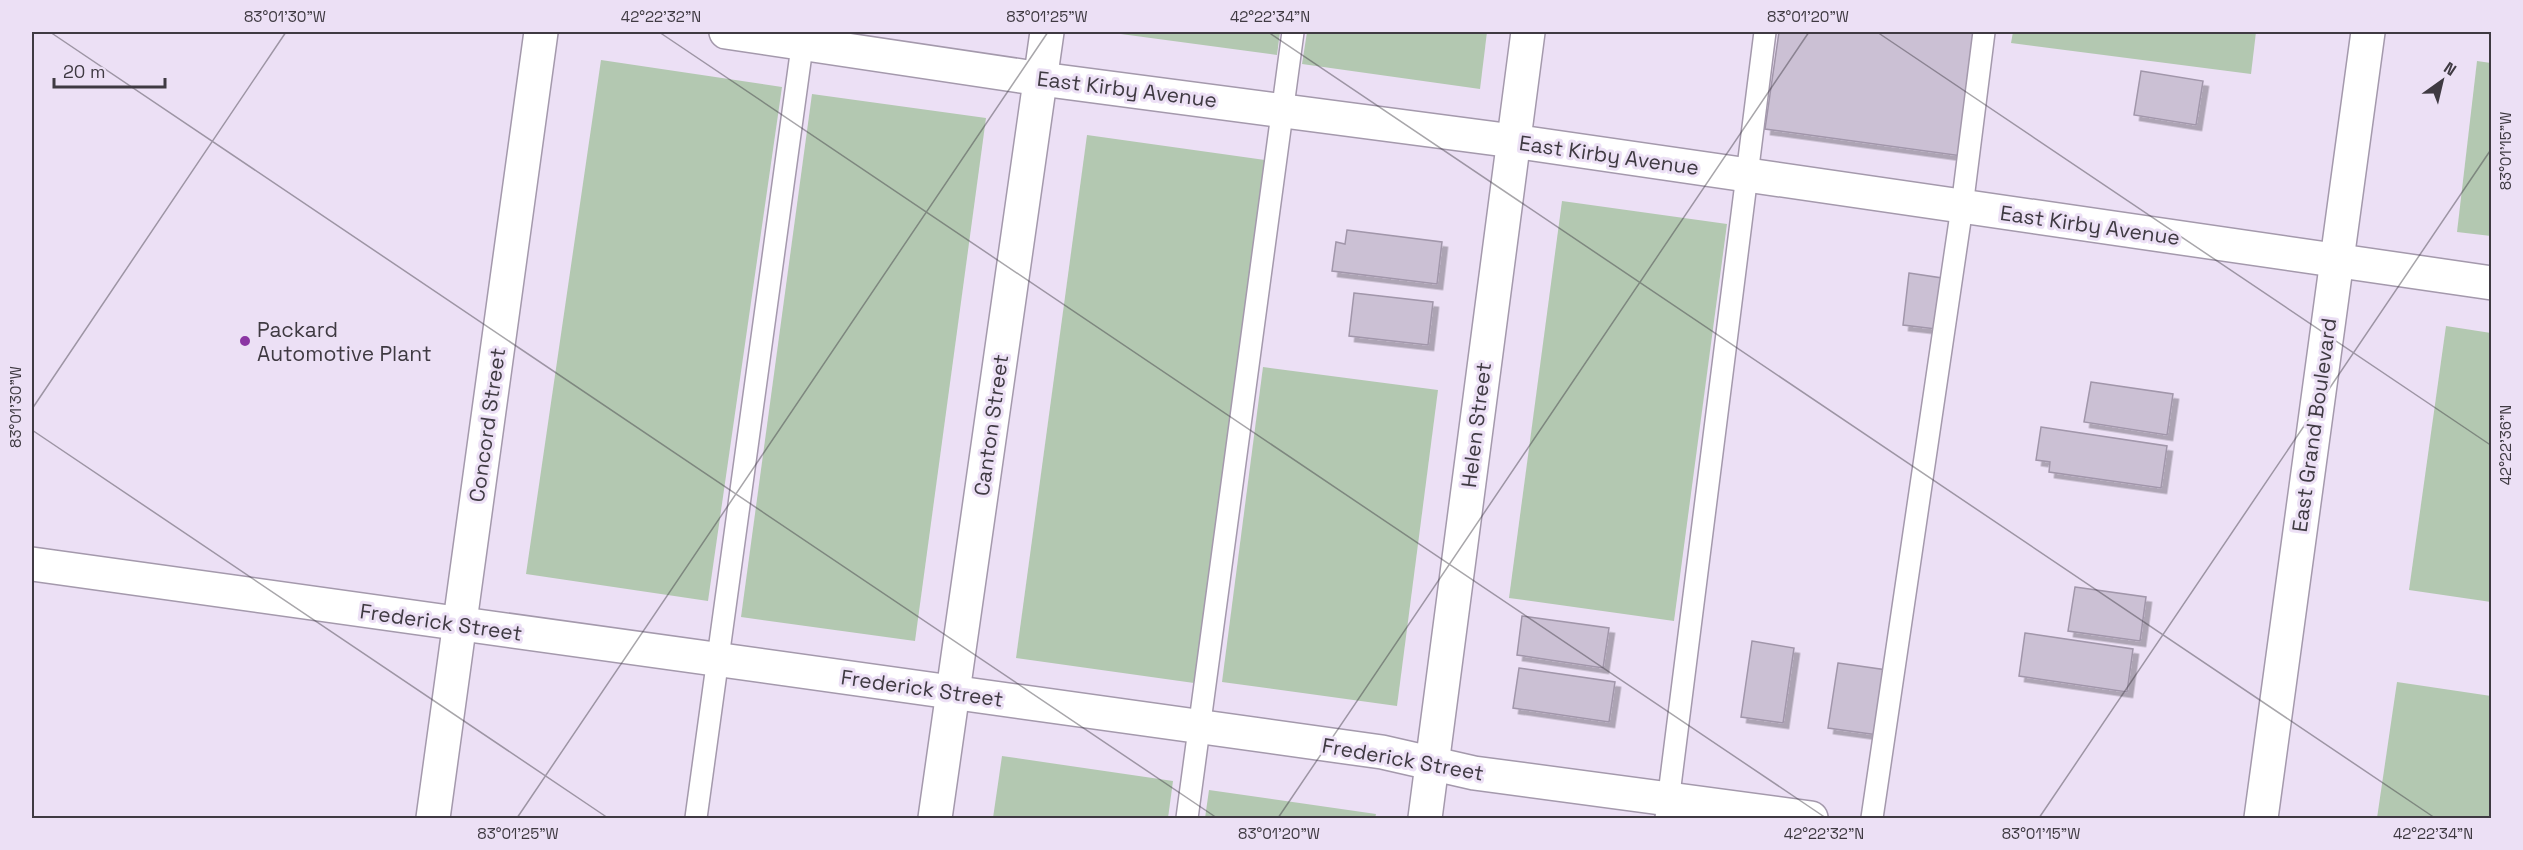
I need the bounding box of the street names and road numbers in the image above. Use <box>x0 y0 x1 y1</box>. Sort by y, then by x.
street label: East Kirby Avenue <box>1035 65 1219 113</box>
street label: East Kirby Avenue <box>1517 129 1701 181</box>
street label: East Kirby Avenue <box>1998 199 2182 251</box>
street label: East Grand Boulevard <box>2286 316 2342 534</box>
street label: Concord Street <box>463 346 511 504</box>
street label: Canton Street <box>968 352 1014 498</box>
street label: Helen Street <box>1455 361 1497 489</box>
street label: Frederick Street <box>358 597 524 647</box>
street label: Frederick Street <box>839 663 1005 713</box>
street label: Frederick Street <box>1320 731 1486 787</box>

